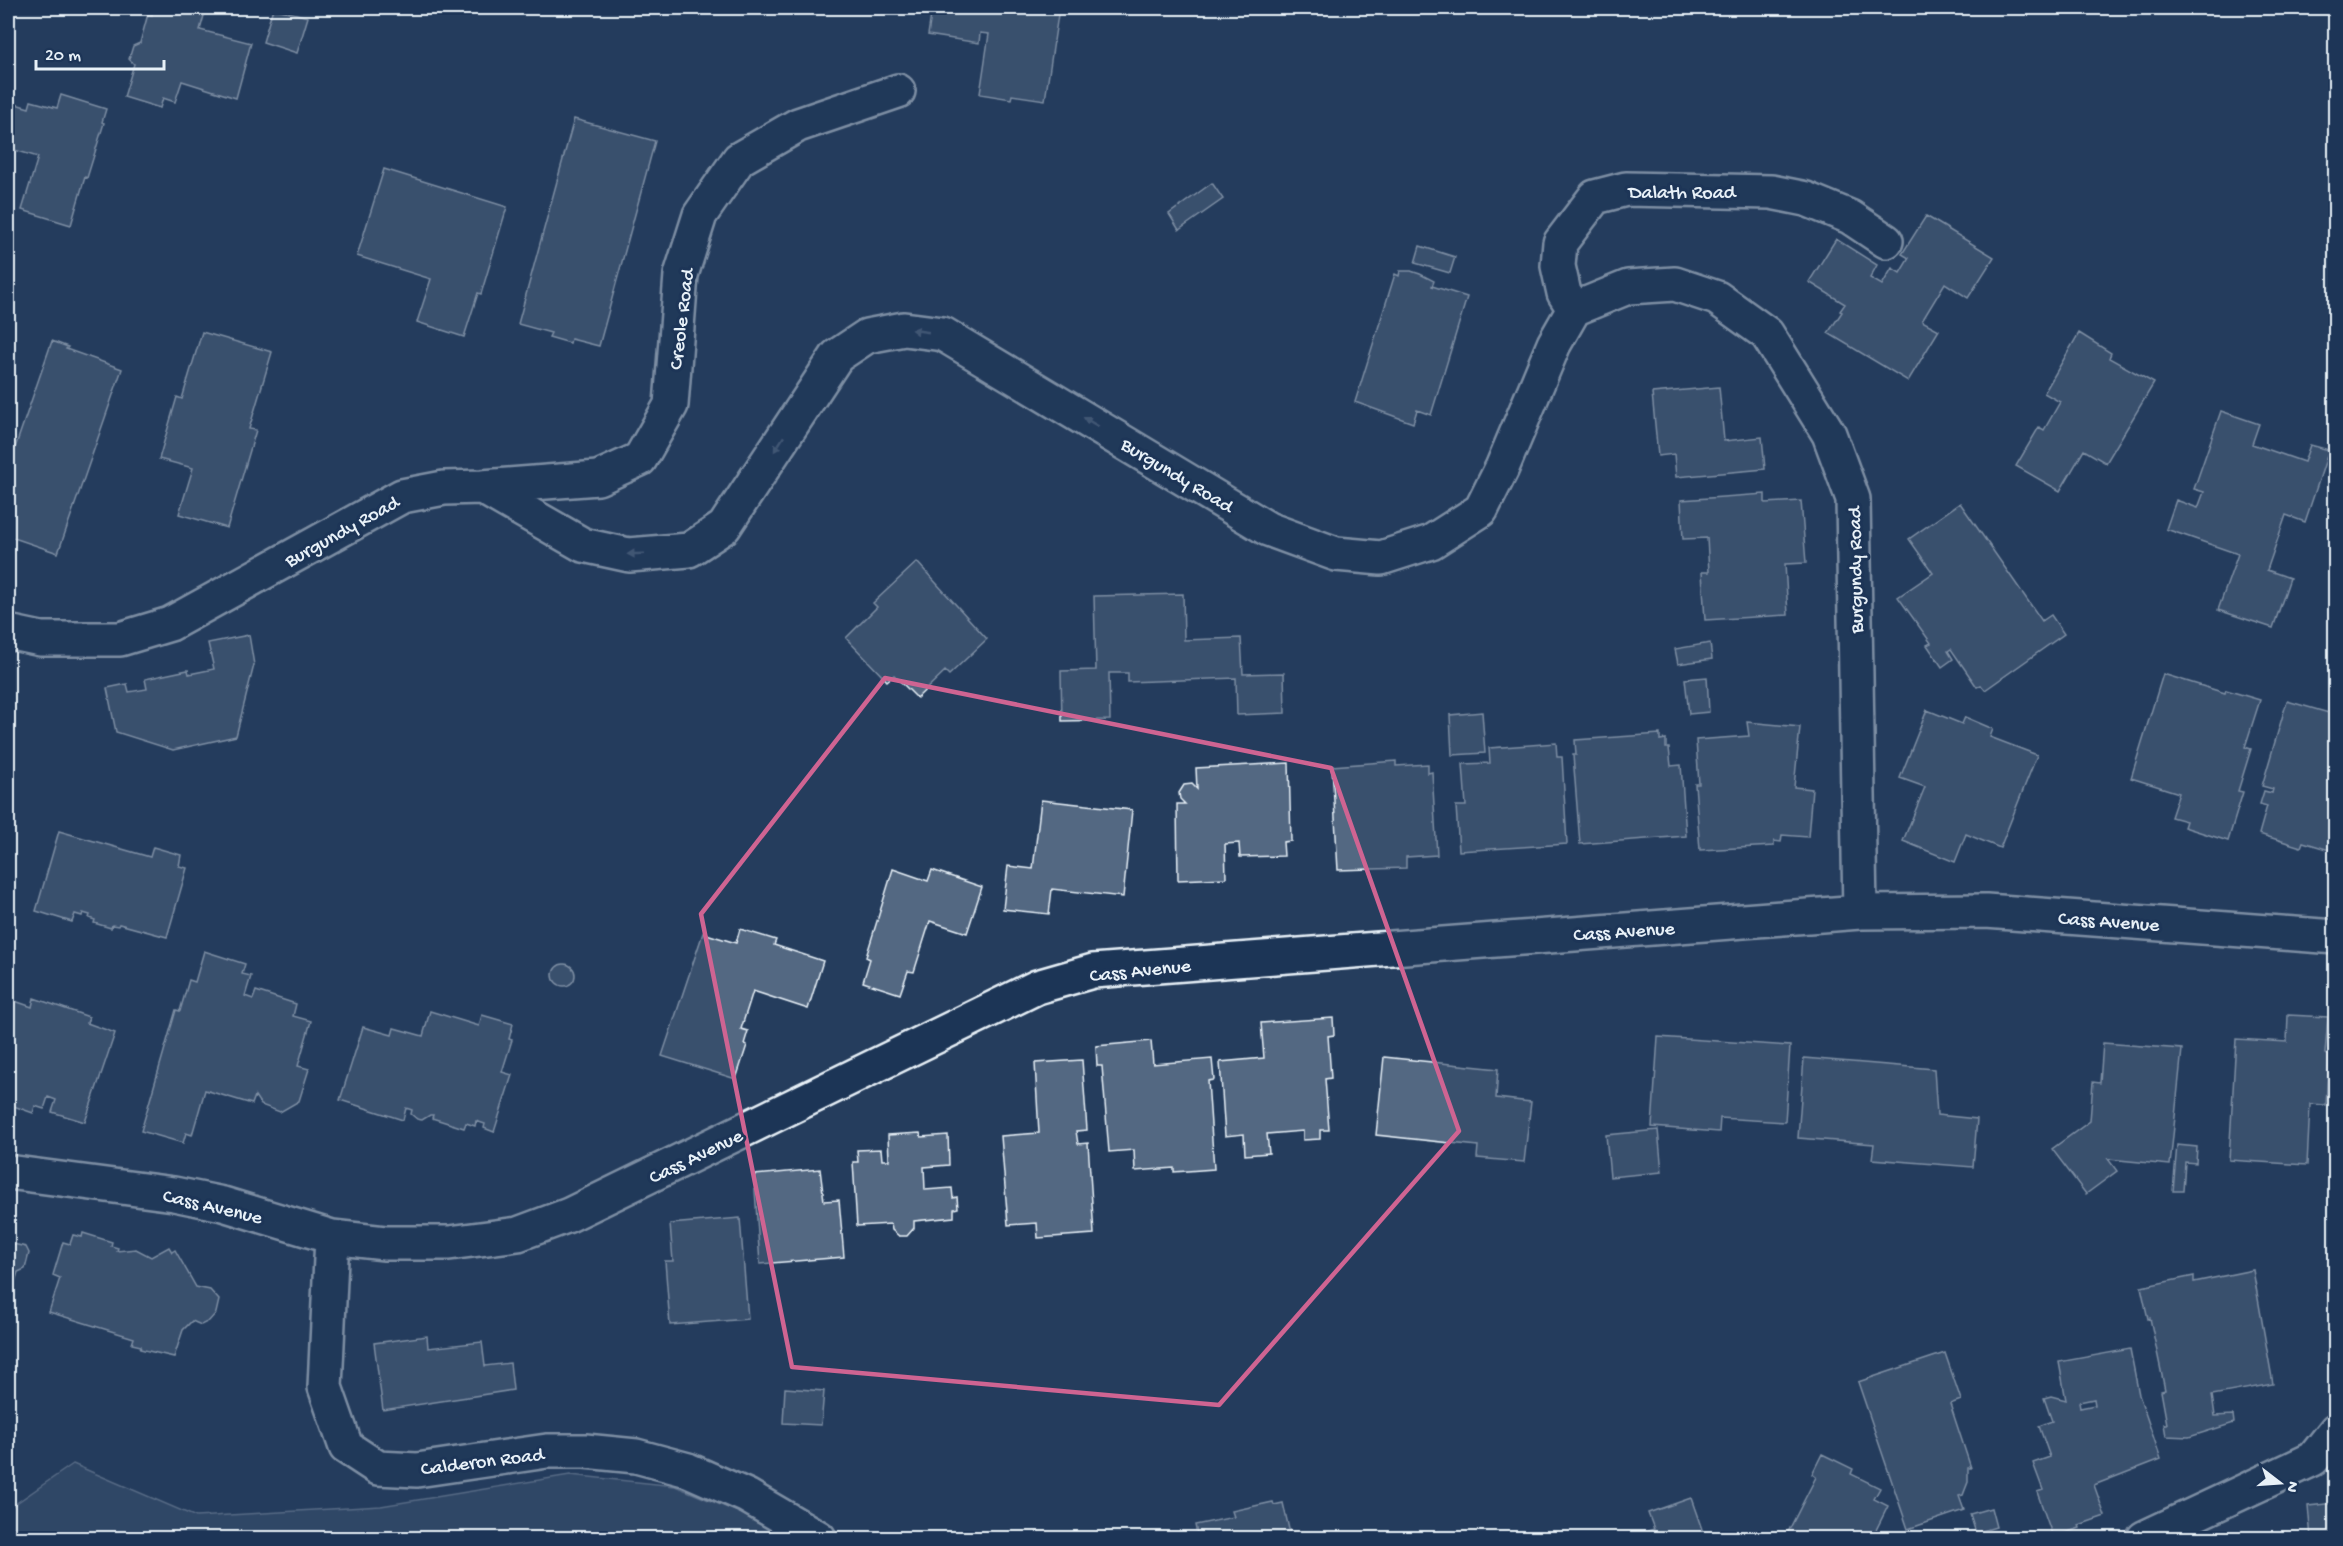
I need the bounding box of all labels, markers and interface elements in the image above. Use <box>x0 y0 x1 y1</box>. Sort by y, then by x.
scale bar <box>36 33 164 71</box>
text: 20 m <box>45 46 81 67</box>
street label: Dalath Road <box>1627 183 1738 206</box>
street label: Creole Road <box>666 265 701 371</box>
one-way arrow <box>911 326 930 336</box>
one-way arrow <box>1082 417 1099 427</box>
street label: Burgundy Road <box>1115 434 1238 521</box>
one-way arrow <box>774 436 785 452</box>
street label: Burgundy Road <box>281 491 406 574</box>
street label: Burgundy Road <box>1845 504 1870 635</box>
one-way arrow <box>627 550 646 559</box>
street label: Cass Avenue <box>2057 908 2161 939</box>
street label: Cass Avenue <box>1573 918 1676 949</box>
street label: Cass Avenue <box>1089 956 1193 989</box>
street label: Cass Avenue <box>646 1125 748 1191</box>
street label: Cass Avenue <box>160 1186 265 1231</box>
street label: Calderon Road <box>420 1444 548 1482</box>
north arrow <box>2250 1453 2310 1513</box>
text: N <box>2280 1479 2302 1495</box>

